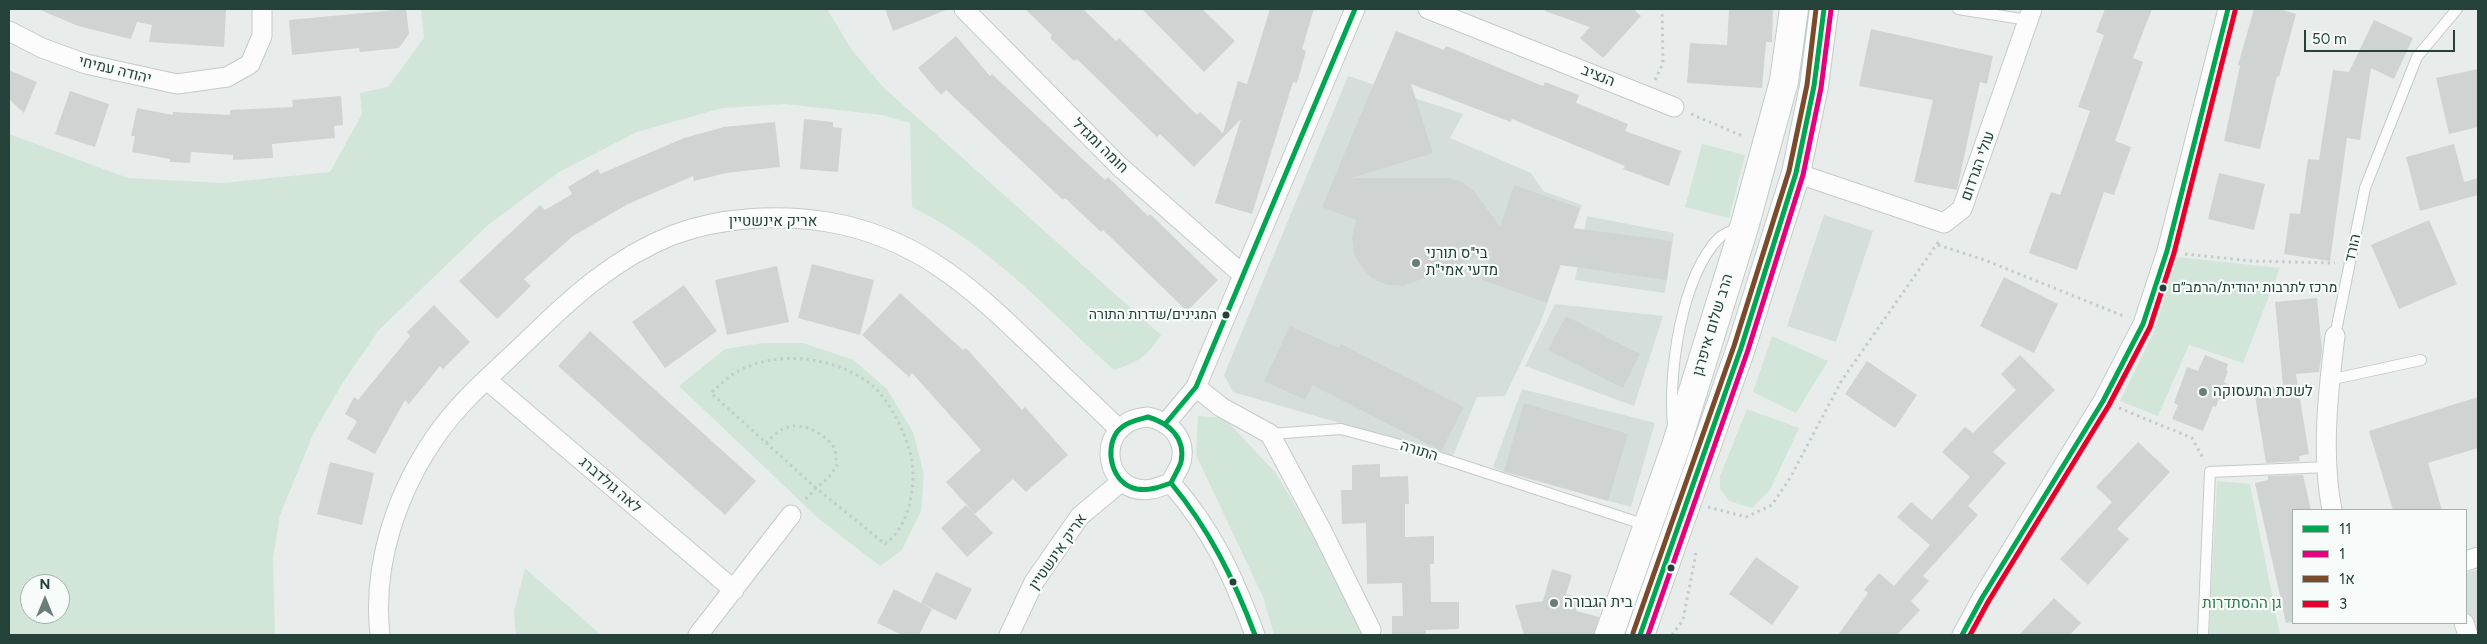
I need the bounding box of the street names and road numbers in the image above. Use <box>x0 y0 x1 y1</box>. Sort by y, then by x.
street label: יהודה עמיחי <box>77 52 153 88</box>
street label: הנציב <box>1578 61 1618 91</box>
street label: חומה ומגדל <box>1068 115 1132 177</box>
street label: עולי הגרדום <box>1957 129 1999 203</box>
street label: אריק אינשטיין <box>729 213 817 231</box>
street label: הורד <box>2341 232 2365 264</box>
street label: הרב שלום איפרגן <box>1689 272 1737 378</box>
street label: התורה <box>1398 437 1440 465</box>
street label: לאה גולדברג <box>575 453 645 517</box>
street label: אריק אינשטיין <box>1025 511 1091 593</box>

